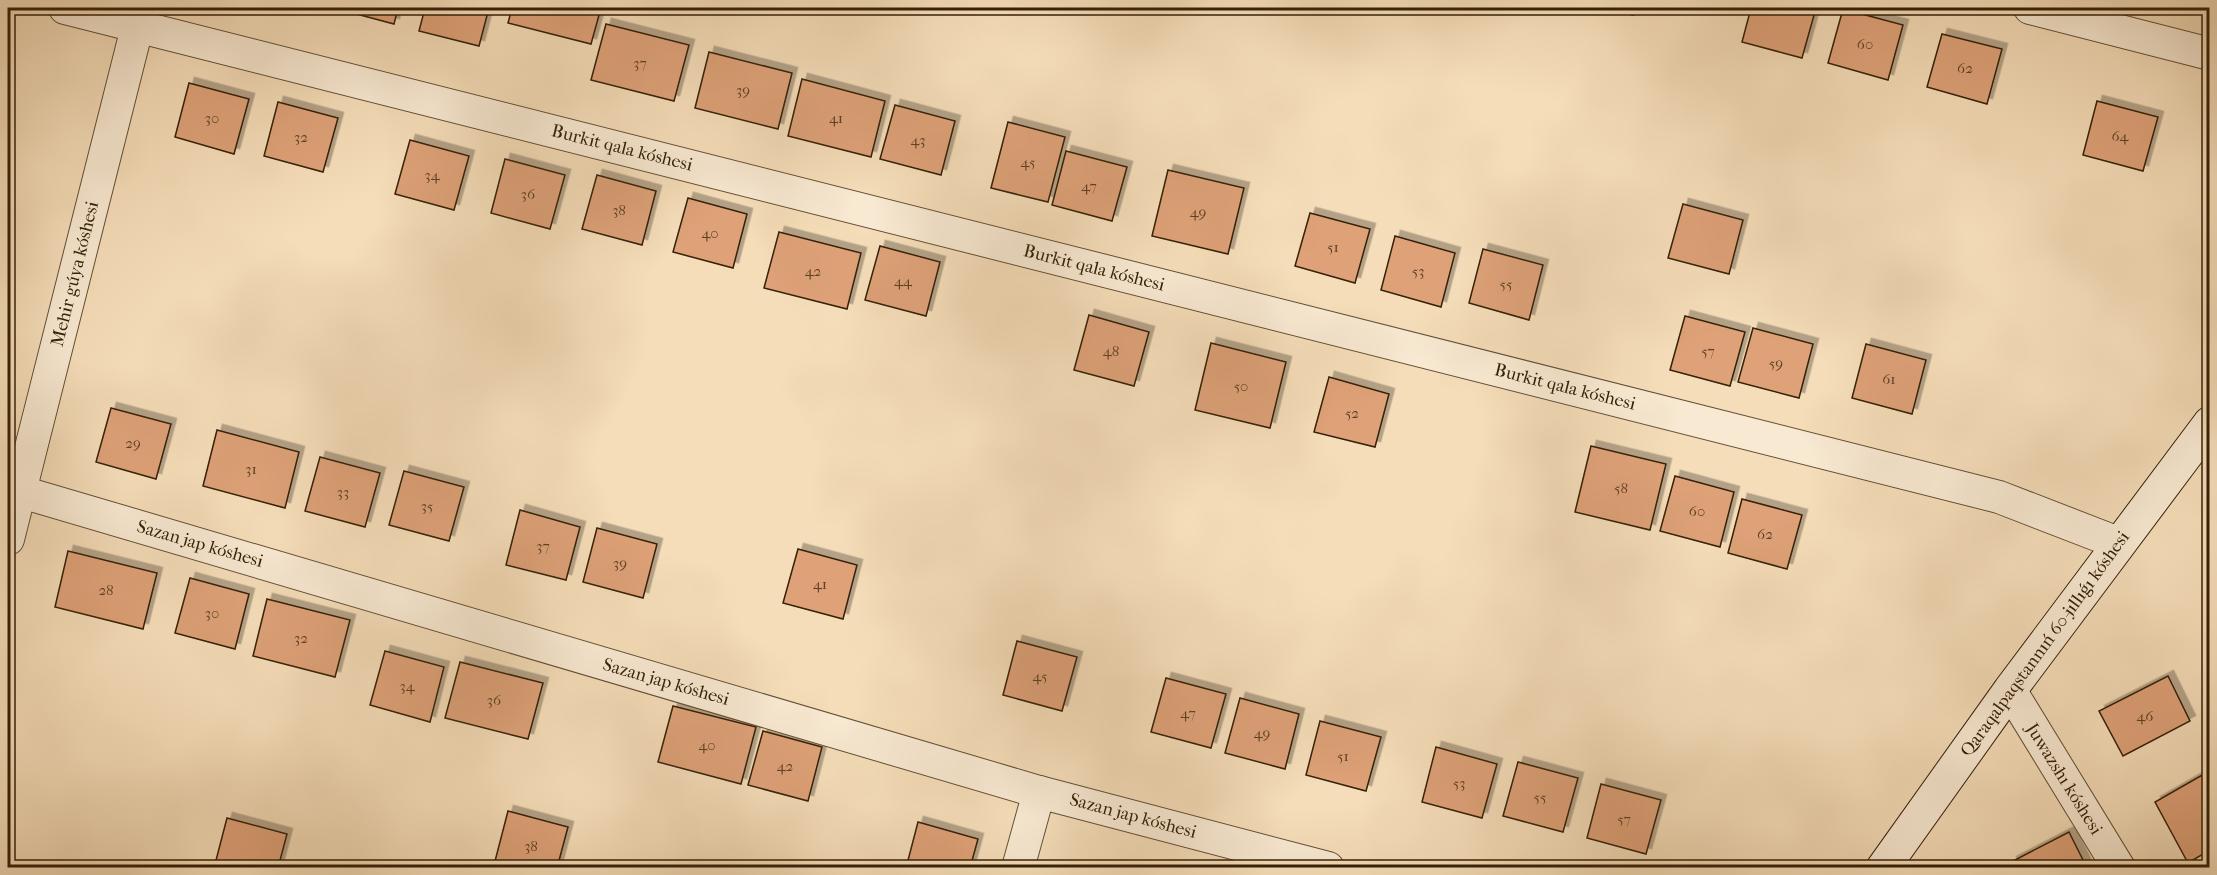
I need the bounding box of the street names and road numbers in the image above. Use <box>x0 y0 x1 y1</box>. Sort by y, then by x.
street label: Burkit qala kóshesi <box>549 120 695 176</box>
street label: Mehir gúyа kóshesi <box>47 199 103 349</box>
street label: Burkit qala kóshesi <box>1021 240 1167 296</box>
street label: Burkit qala kóshesi <box>1492 359 1638 415</box>
street label: Sazan jap kóshesi <box>134 516 266 572</box>
street label: Qaraqalpaqstannıń 60-jıllıǵı kóshesi <box>1956 527 2134 761</box>
street label: Sazan jap kóshesi <box>600 654 732 710</box>
street label: Juwazshı kóshesi <box>2020 718 2107 839</box>
street label: Sazan jap kóshesi <box>1067 789 1199 843</box>

